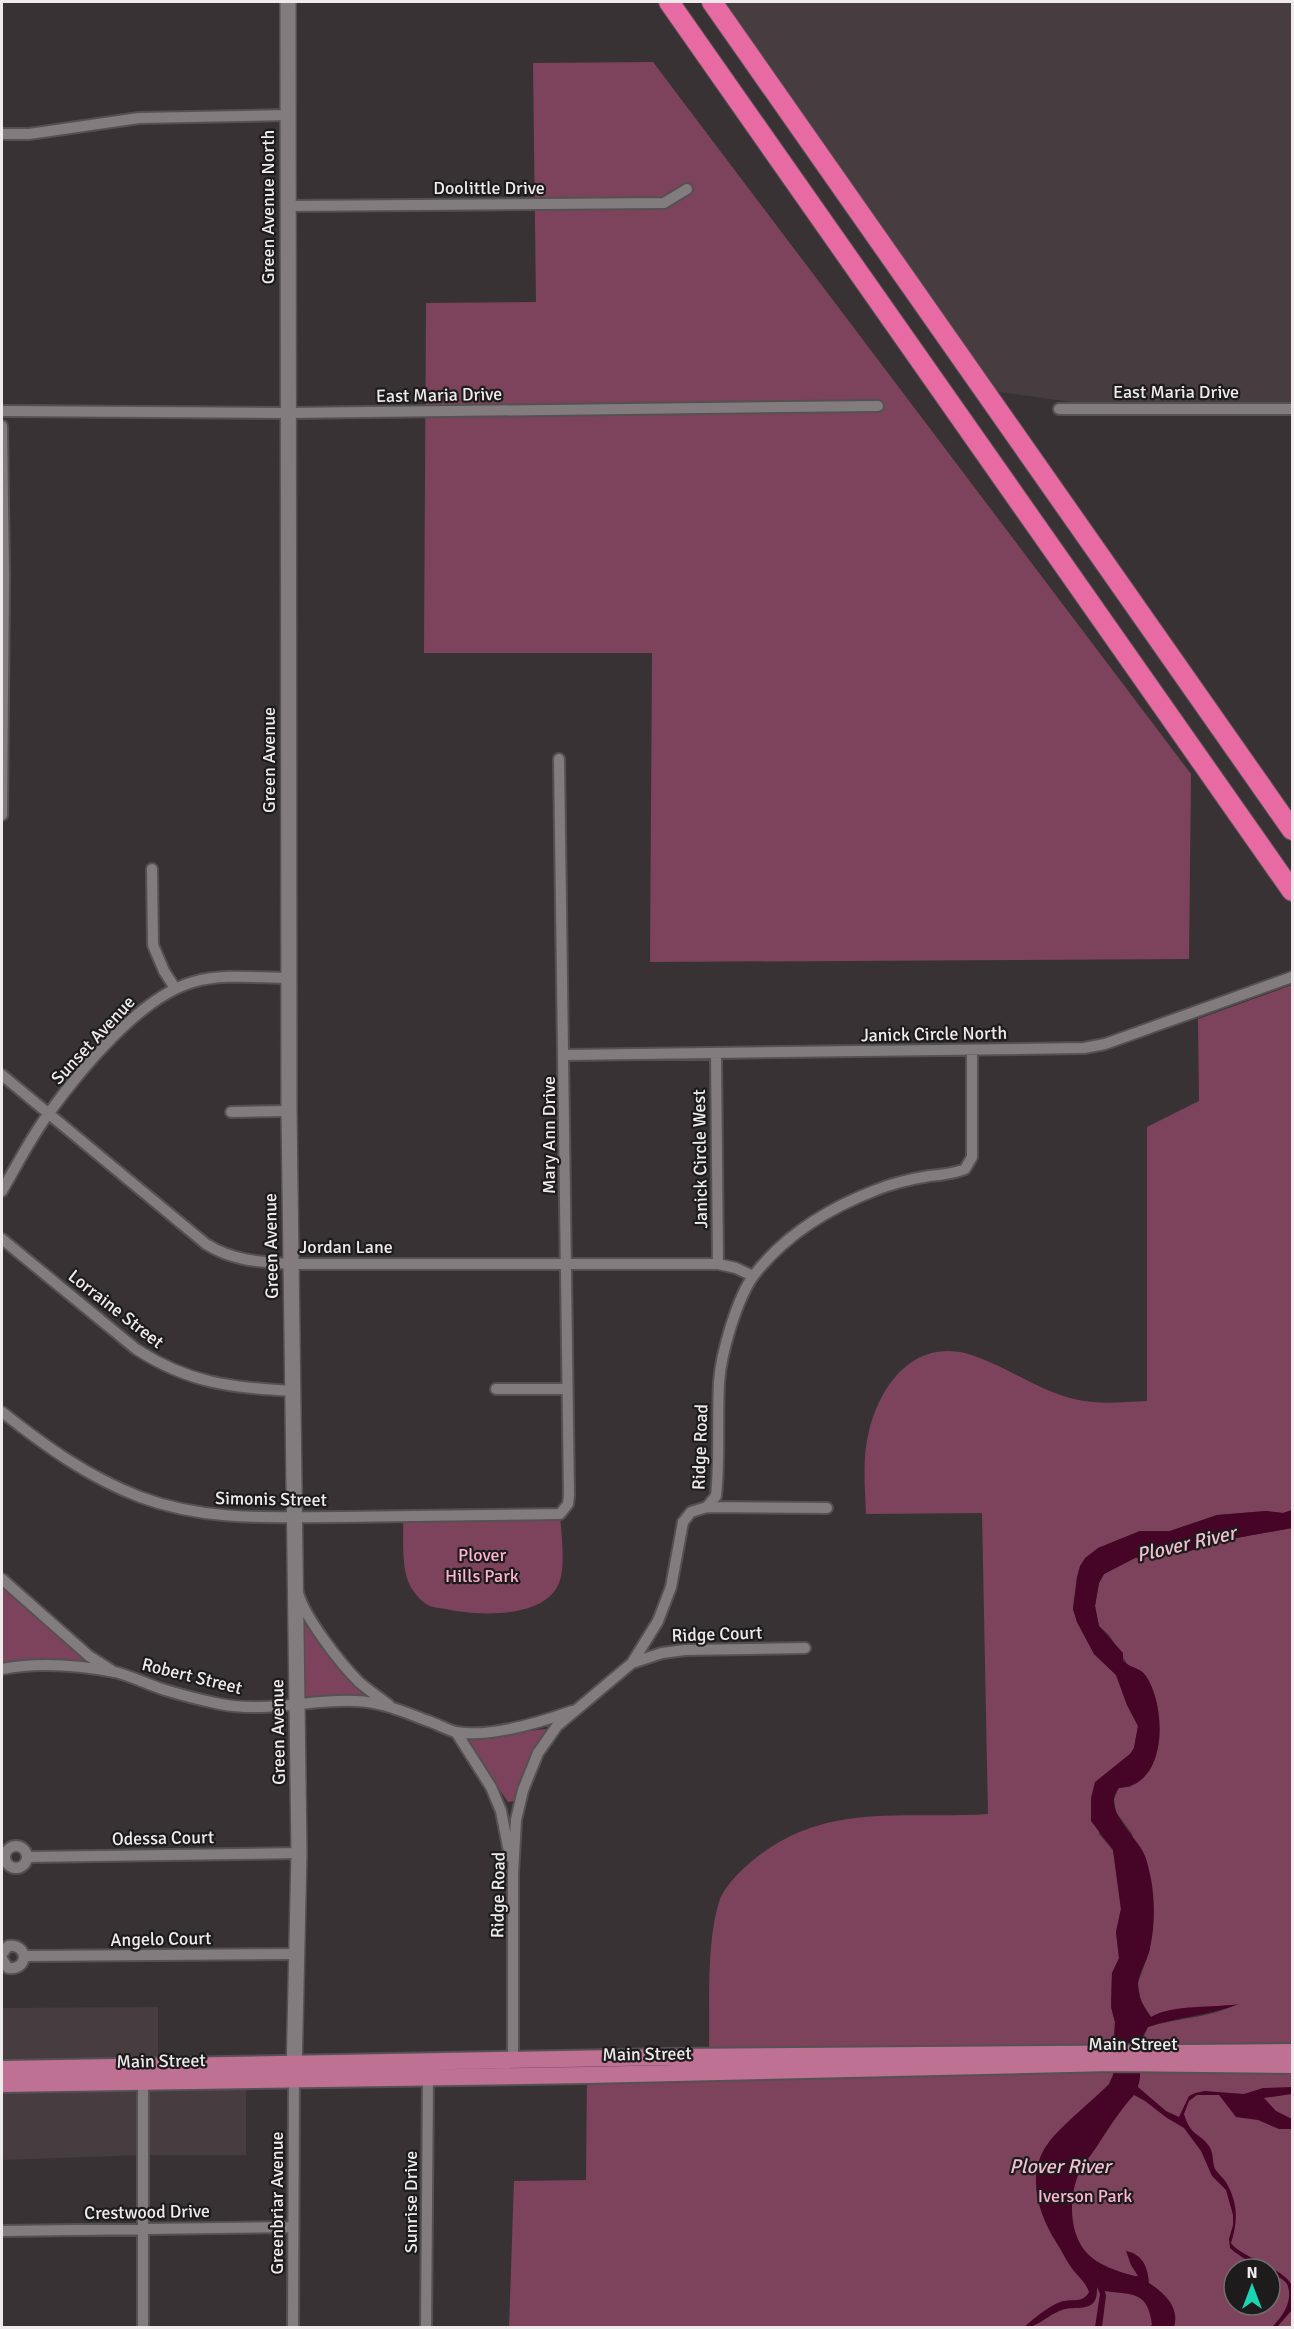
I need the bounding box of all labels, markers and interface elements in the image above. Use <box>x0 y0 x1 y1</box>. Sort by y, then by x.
street label: Green Avenue North <box>257 130 279 284</box>
street label: Doolittle Drive <box>433 177 545 199</box>
street label: East Maria Drive <box>1113 381 1239 403</box>
street label: East Maria Drive <box>376 383 502 407</box>
street label: Green Avenue <box>258 707 280 813</box>
street label: Sunset Avenue <box>46 991 140 1089</box>
street label: Janick Circle North <box>861 1022 1007 1046</box>
street label: Mary Ann Drive <box>538 1076 560 1194</box>
street label: Janick Circle West <box>688 1089 712 1229</box>
street label: Green Avenue <box>259 1193 283 1299</box>
street label: Jordan Lane <box>299 1236 393 1258</box>
street label: Lorraine Street <box>64 1265 168 1353</box>
street label: Ridge Road <box>688 1404 712 1490</box>
street label: Simonis Street <box>215 1487 327 1511</box>
water label: Plover River <box>1134 1520 1241 1568</box>
park label: Plover Hills Park <box>445 1544 519 1587</box>
street label: Ridge Court <box>671 1621 763 1647</box>
street label: Robert Street <box>140 1653 244 1699</box>
street label: Green Avenue <box>266 1679 290 1785</box>
street label: Odessa Court <box>112 1826 214 1850</box>
street label: Ridge Road <box>486 1852 510 1938</box>
street label: Angelo Court <box>110 1927 212 1951</box>
street label: Main Street <box>1088 2033 1178 2055</box>
street label: Main Street <box>602 2042 692 2066</box>
street label: Main Street <box>116 2049 206 2073</box>
street label: Greenbriar Avenue <box>266 2131 288 2275</box>
street label: Sunrise Drive <box>400 2151 422 2253</box>
water label: Plover River <box>1009 2154 1113 2179</box>
park label: Iverson Park <box>1038 2185 1132 2207</box>
street label: Crestwood Drive <box>84 2200 210 2224</box>
north arrow <box>1222 2257 1282 2317</box>
text: N <box>1246 2263 1258 2283</box>

